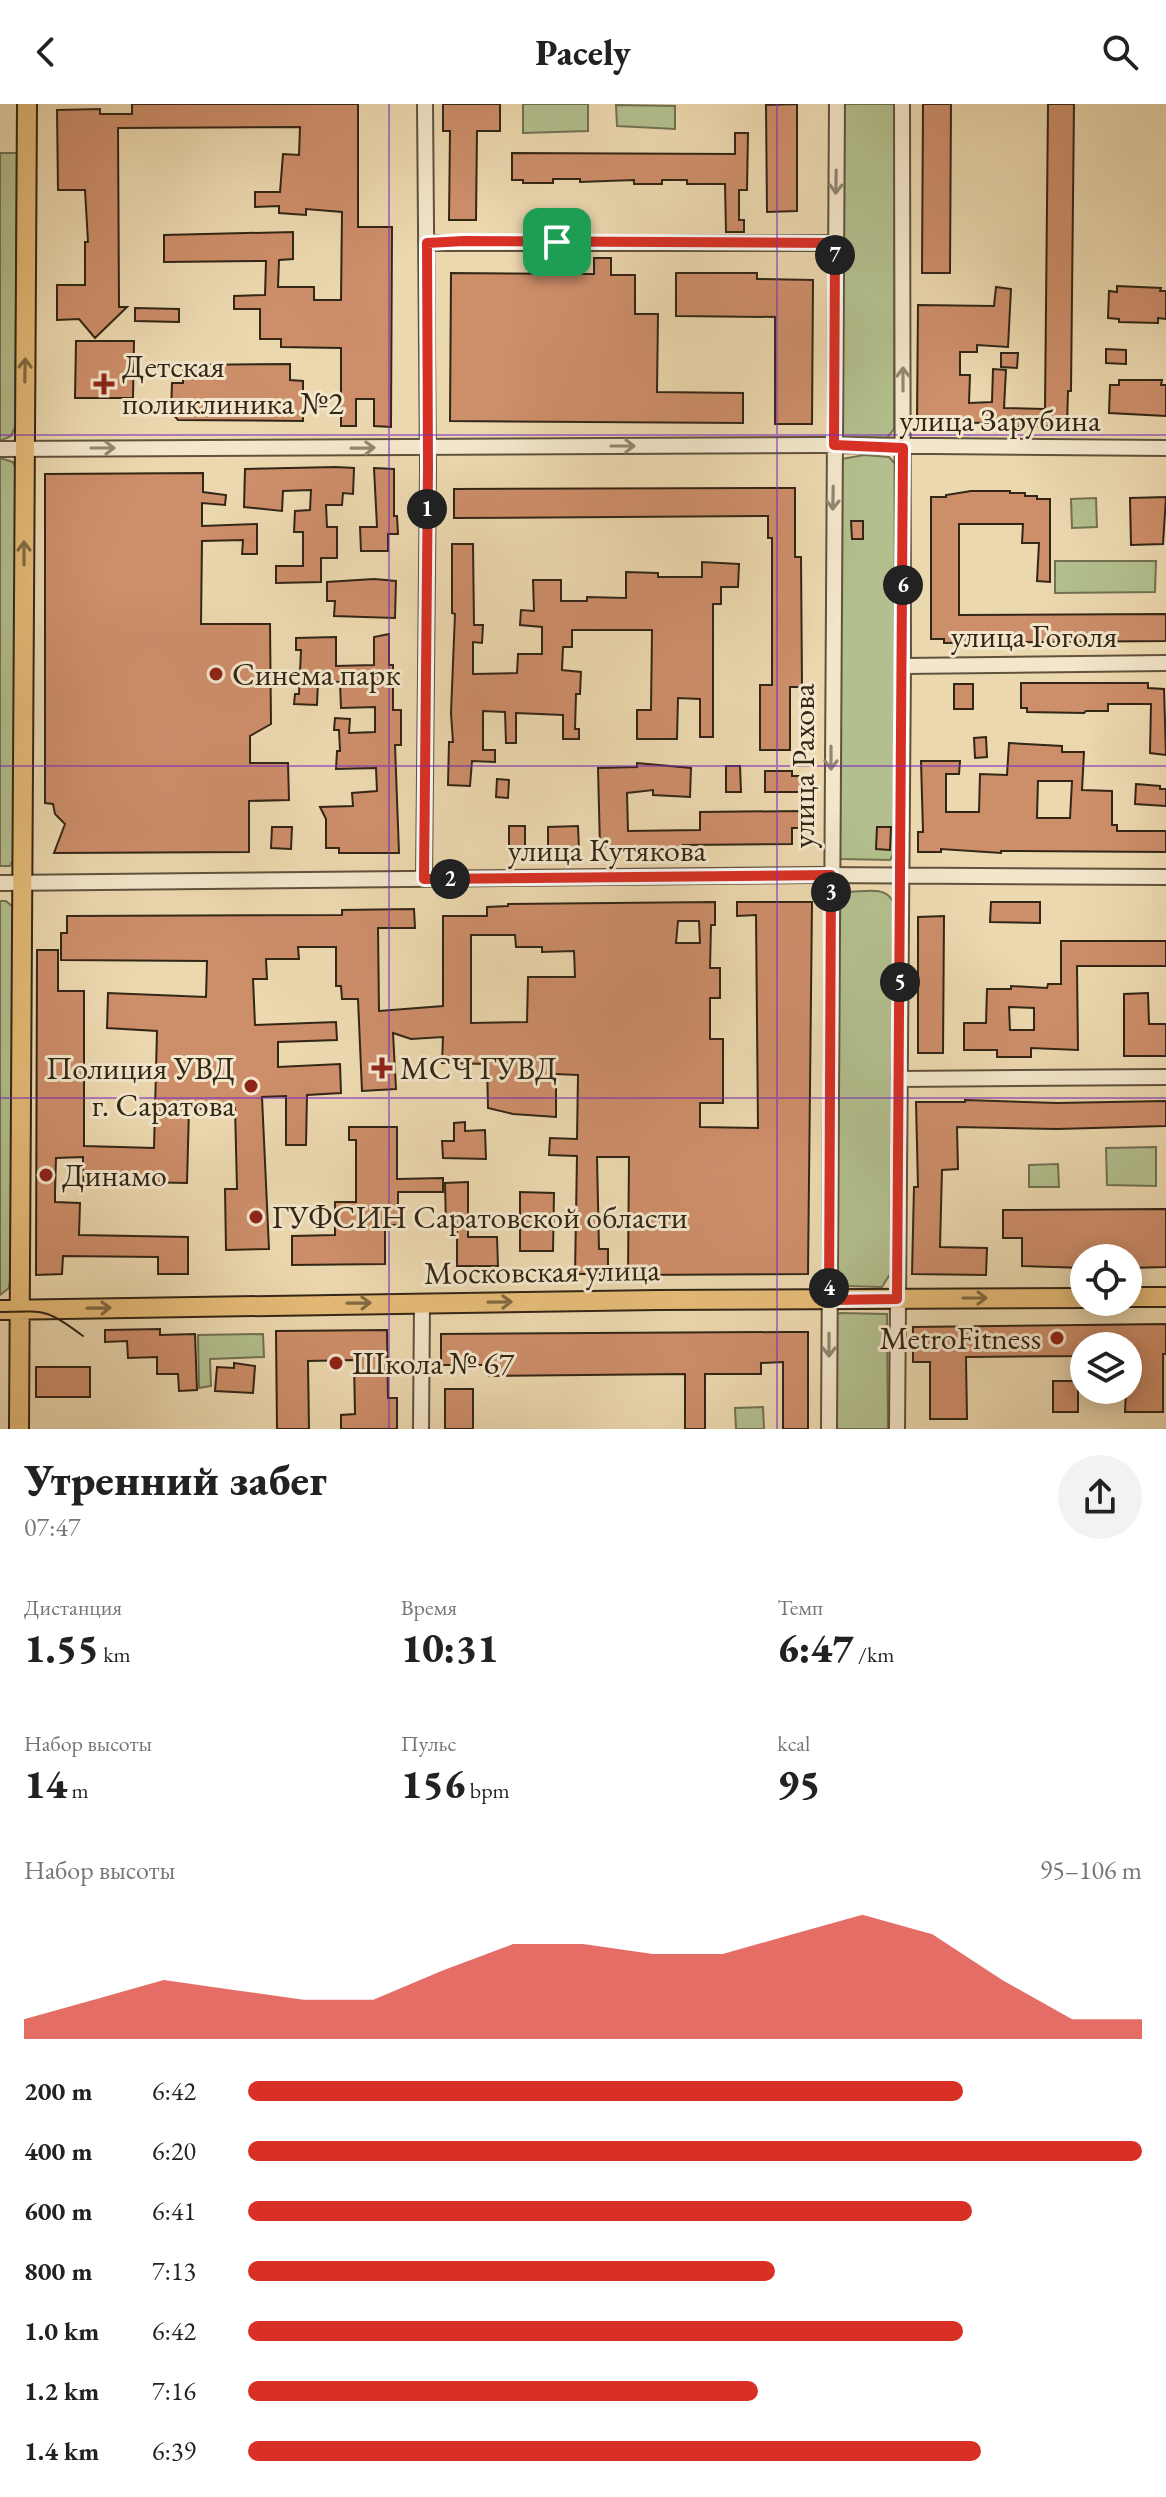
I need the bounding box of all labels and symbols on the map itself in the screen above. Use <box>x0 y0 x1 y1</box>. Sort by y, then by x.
one-way arrow <box>828 168 844 195</box>
pin <box>523 208 591 276</box>
pin: 7 <box>815 235 855 275</box>
place label: Детская поликлиника №2 <box>122 345 344 424</box>
one-way arrow <box>17 357 33 384</box>
one-way arrow <box>895 366 911 393</box>
marker: Детская поликлиника №2 <box>93 373 115 395</box>
street label: улица Зарубина <box>899 399 1101 441</box>
one-way arrow <box>609 438 636 454</box>
one-way arrow <box>89 440 116 456</box>
one-way arrow <box>349 440 376 456</box>
one-way arrow <box>826 484 841 511</box>
pin: 1 <box>407 489 447 529</box>
one-way arrow <box>16 540 32 567</box>
pin: 6 <box>883 565 923 605</box>
street label: улица Гоголя <box>951 615 1117 657</box>
place label: Синема парк <box>232 653 401 695</box>
marker: Синема парк <box>207 665 225 683</box>
street label: улица Рахова <box>782 683 824 849</box>
one-way arrow <box>823 744 839 771</box>
street label: улица Кутякова <box>508 829 706 871</box>
pin: 2 <box>430 859 470 899</box>
pin: 3 <box>811 872 851 912</box>
pin: 5 <box>880 962 920 1002</box>
place label: Полиция УВД г. Саратова <box>46 1047 235 1126</box>
place label: МСЧ ГУВД <box>400 1047 557 1089</box>
marker: МСЧ ГУВД <box>371 1057 393 1079</box>
marker: Полиция УВД г. Саратова <box>242 1077 260 1095</box>
place label: Динамо <box>62 1154 167 1196</box>
marker: Динамо <box>37 1166 55 1184</box>
place label: ГУФСИН Саратовской области <box>272 1196 688 1238</box>
marker: ГУФСИН Саратовской области <box>247 1208 265 1226</box>
street label: Московская улица <box>424 1248 661 1294</box>
pin: 4 <box>809 1268 849 1308</box>
one-way arrow <box>961 1290 988 1306</box>
one-way arrow <box>486 1294 513 1310</box>
one-way arrow <box>345 1296 372 1311</box>
one-way arrow <box>85 1301 112 1316</box>
place label: MetroFitness <box>879 1317 1041 1359</box>
marker: MetroFitness <box>1048 1329 1066 1347</box>
one-way arrow <box>821 1331 837 1358</box>
place label: Школа № 67 <box>352 1342 515 1384</box>
marker: Школа № 67 <box>327 1354 345 1372</box>

